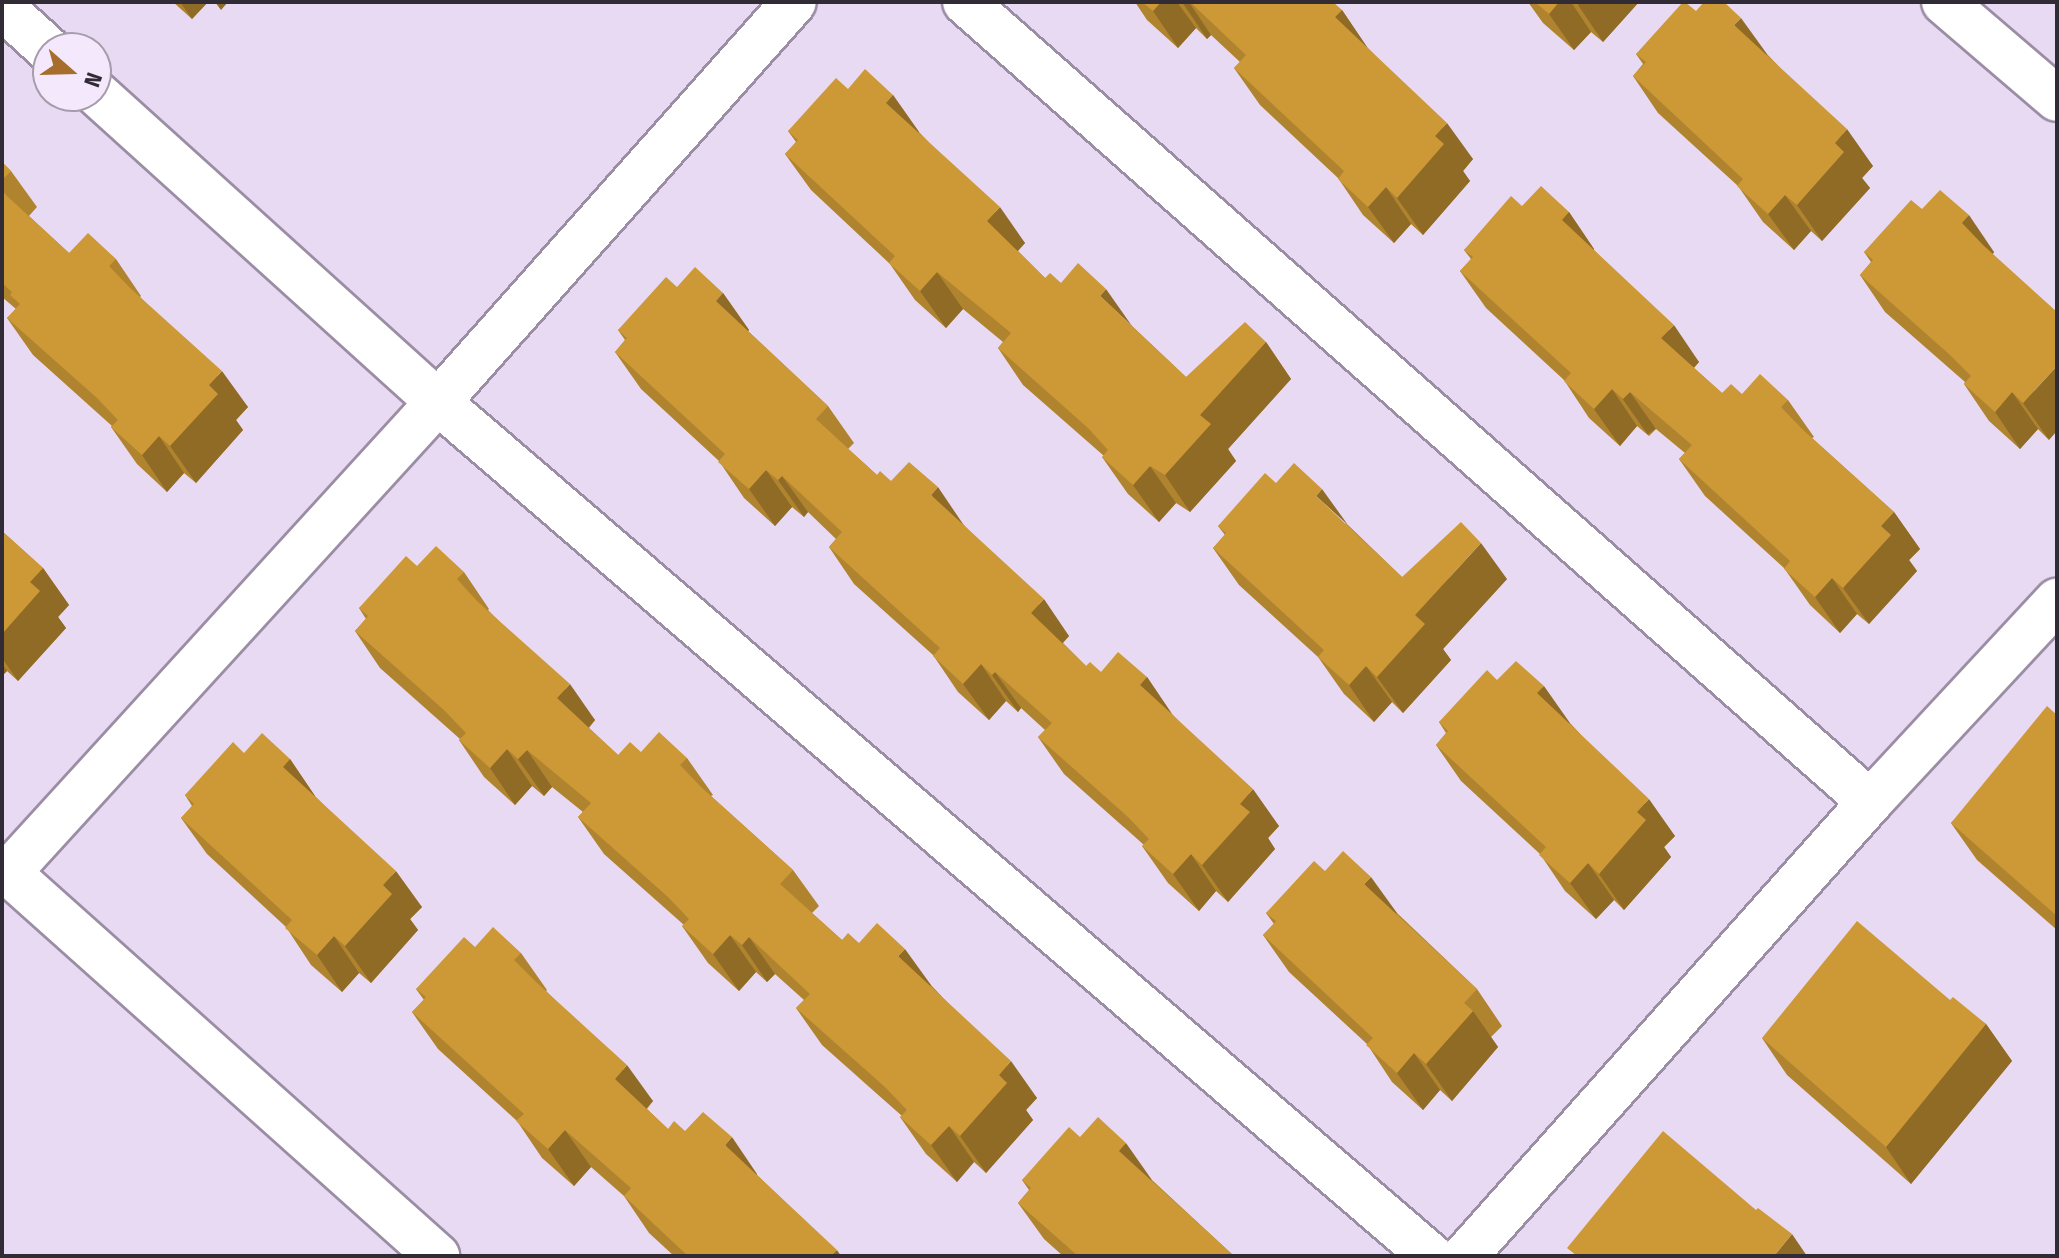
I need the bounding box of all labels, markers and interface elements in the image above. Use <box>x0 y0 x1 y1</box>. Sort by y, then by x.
north arrow <box>32 32 112 112</box>
text: N <box>78 69 108 91</box>

